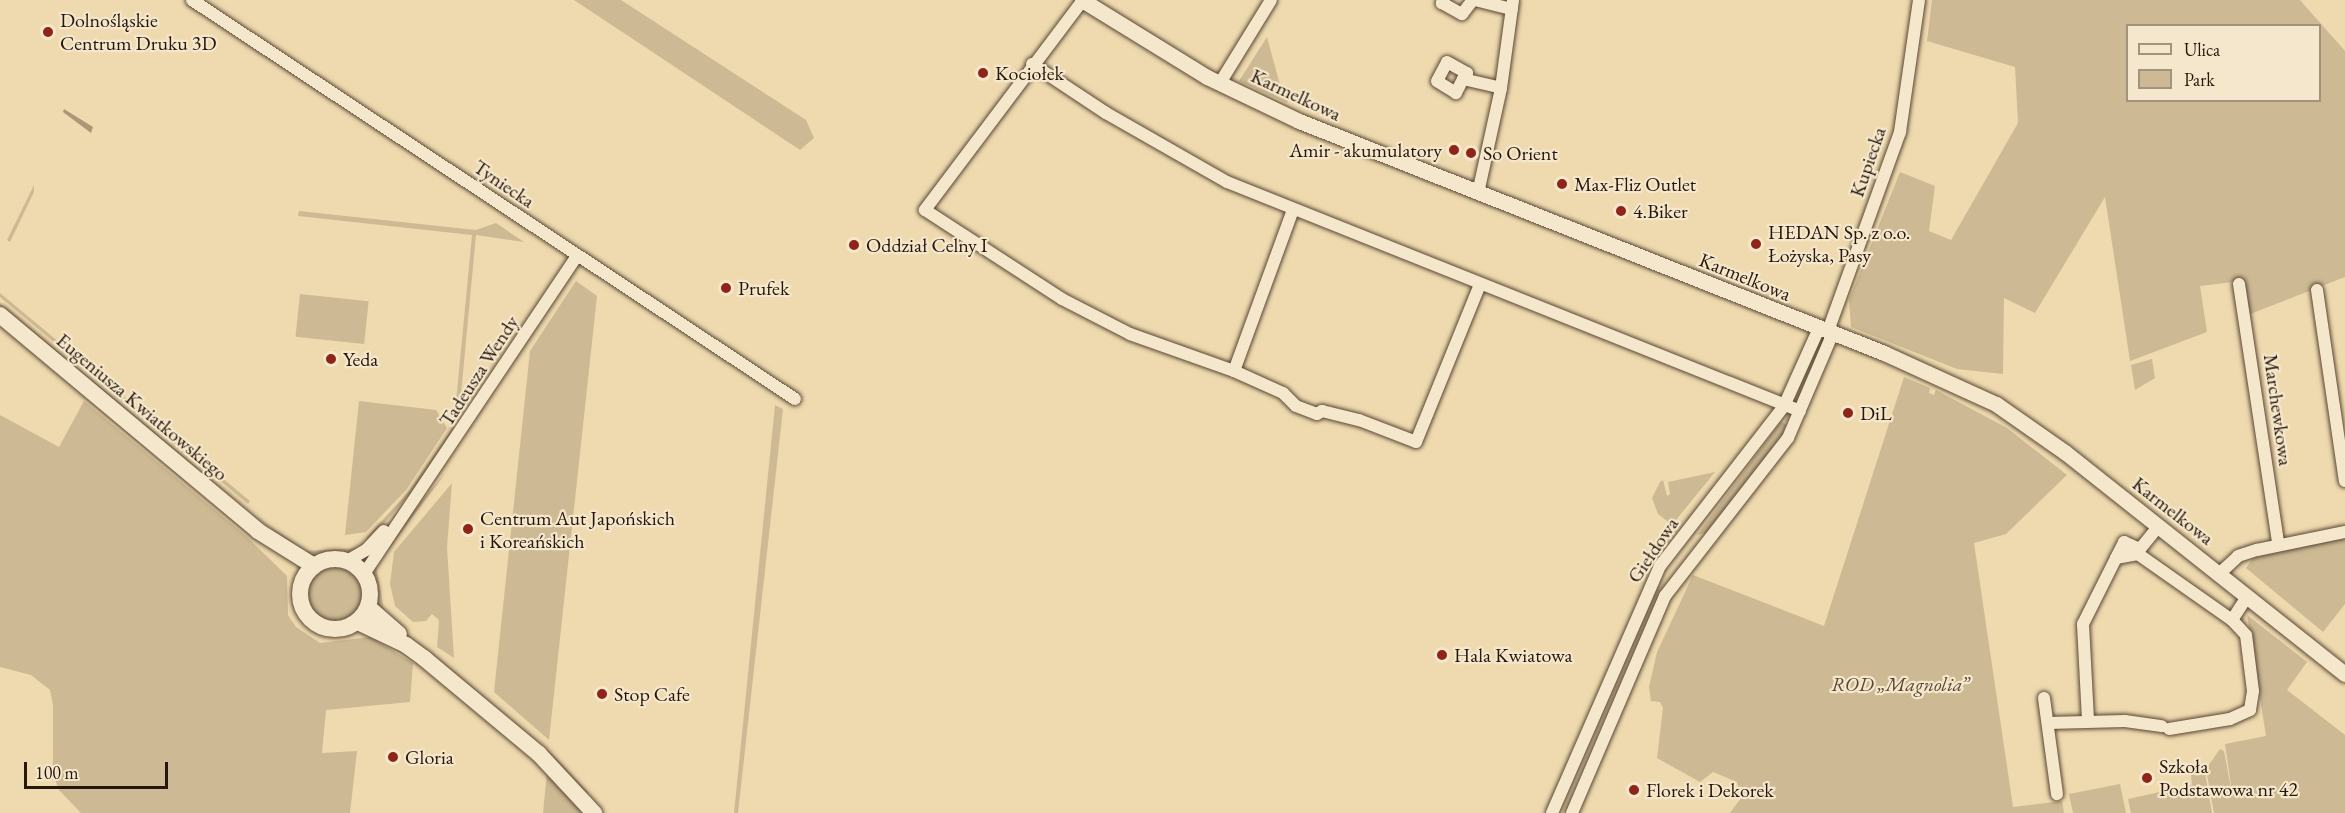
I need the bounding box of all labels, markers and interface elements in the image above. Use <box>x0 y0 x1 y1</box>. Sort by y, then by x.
place label: Dolnośląskie Centrum Druku 3D <box>60 8 217 55</box>
legend <box>2126 24 2321 102</box>
marker: Dolnośląskie Centrum Druku 3D <box>41 25 55 39</box>
text: Ulica <box>2184 38 2220 61</box>
place label: Kociołek <box>995 61 1064 85</box>
street label: Karmelkowa <box>1247 64 1345 126</box>
marker: Kociołek <box>976 66 990 80</box>
text: Park <box>2184 68 2215 91</box>
street label: Kupiecka <box>1845 124 1891 200</box>
place label: Amir - akumulatory <box>1289 138 1442 162</box>
place label: So Orient <box>1483 141 1558 165</box>
marker: Amir - akumulatory <box>1447 143 1461 157</box>
marker: So Orient <box>1464 146 1478 160</box>
street label: Tyniecka <box>469 155 539 213</box>
place label: Max-Fliz Outlet <box>1574 172 1696 196</box>
marker: Max-Fliz Outlet <box>1555 177 1569 191</box>
place label: 4.Biker <box>1633 199 1688 223</box>
marker: 4.Biker <box>1614 204 1628 218</box>
place label: HEDAN Sp. z o.o. Łożyska, Pasy <box>1768 220 1910 267</box>
place label: Oddział Celny I <box>866 233 988 257</box>
marker: HEDAN Sp. z o.o. Łożyska, Pasy <box>1749 237 1763 251</box>
marker: Oddział Celny I <box>847 238 861 252</box>
street label: Karmelkowa <box>1696 248 1794 306</box>
place label: Prufek <box>738 276 789 300</box>
marker: Prufek <box>719 281 733 295</box>
street label: Tadeusza Wendy <box>434 311 524 431</box>
street label: Eugeniusza Kwiatkowskiego <box>51 328 233 486</box>
place label: Yeda <box>343 347 378 371</box>
marker: Yeda <box>324 352 338 366</box>
street label: Marchewkowa <box>2258 353 2298 467</box>
place label: DiL <box>1860 401 1892 425</box>
marker: DiL <box>1841 406 1855 420</box>
street label: Karmelkowa <box>2127 472 2219 550</box>
place label: Centrum Aut Japońskich i Koreańskich <box>480 506 675 553</box>
street label: Giełdowa <box>1622 513 1684 587</box>
marker: Centrum Aut Japońskich i Koreańskich <box>461 522 475 536</box>
place label: Hala Kwiatowa <box>1454 643 1572 667</box>
marker: Hala Kwiatowa <box>1435 648 1449 662</box>
park label: ROD „Magnolia” <box>1831 672 1969 696</box>
place label: Stop Cafe <box>614 682 690 706</box>
marker: Stop Cafe <box>595 687 609 701</box>
place label: Gloria <box>405 745 454 769</box>
scale bar <box>27 750 171 788</box>
marker: Gloria <box>386 750 400 764</box>
place label: Szkoła Podstawowa nr 42 <box>2159 754 2298 801</box>
text: 100 m <box>35 761 79 784</box>
marker: Szkoła Podstawowa nr 42 <box>2140 771 2154 785</box>
place label: Florek i Dekorek <box>1646 778 1774 802</box>
marker: Florek i Dekorek <box>1627 783 1641 797</box>

